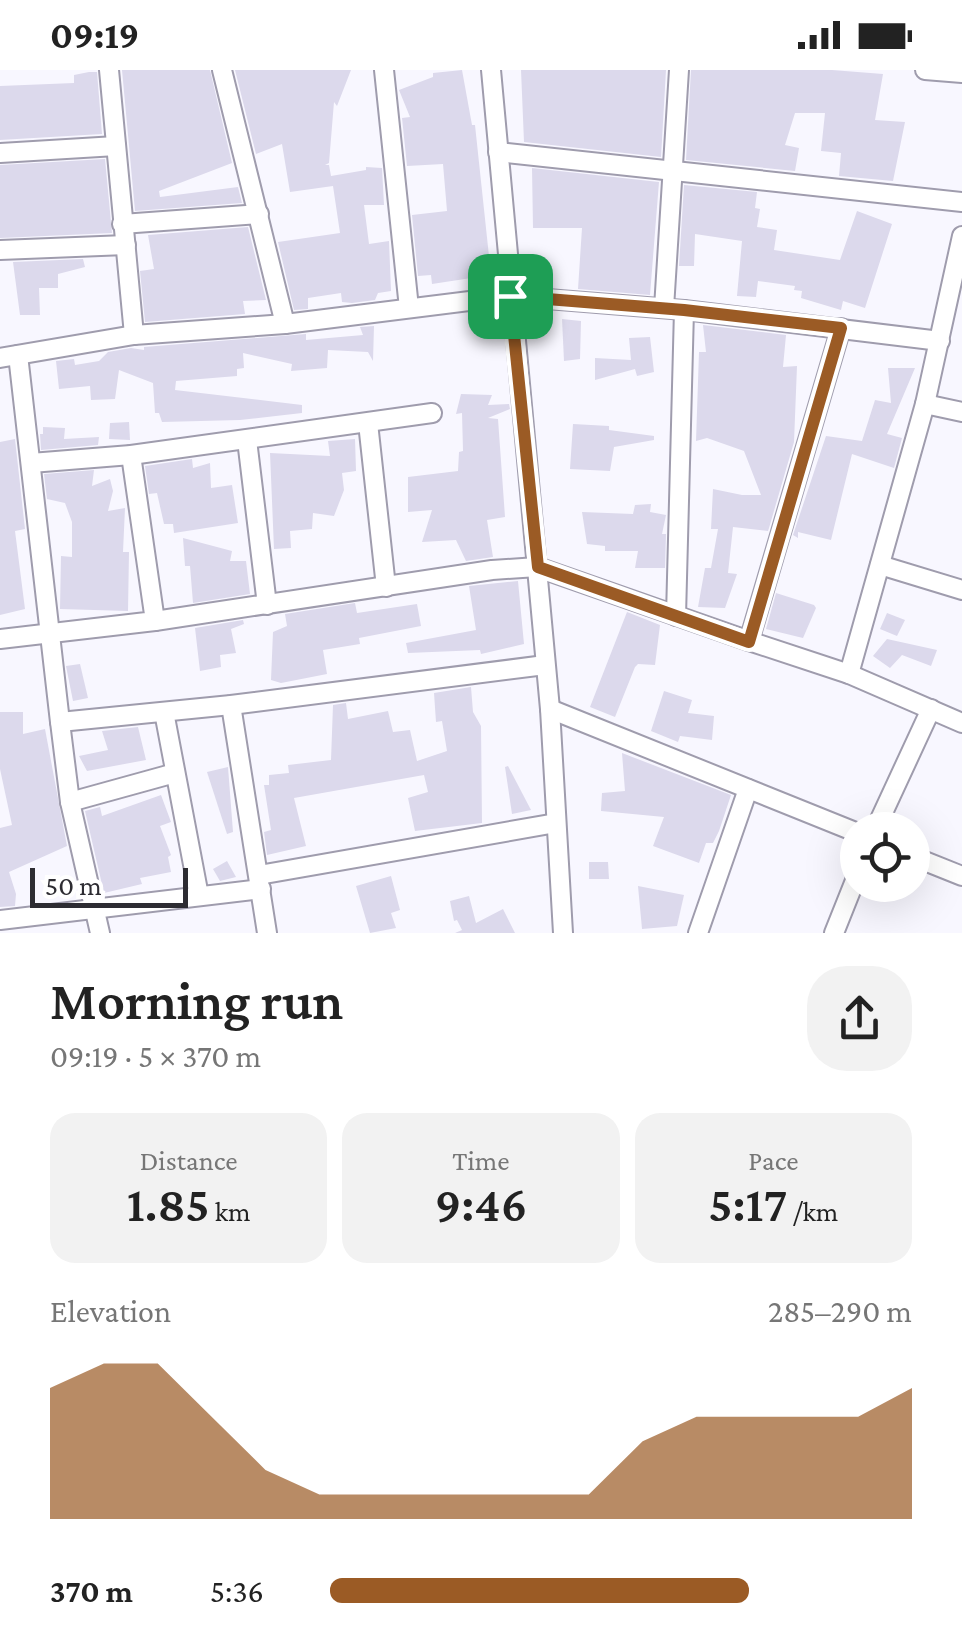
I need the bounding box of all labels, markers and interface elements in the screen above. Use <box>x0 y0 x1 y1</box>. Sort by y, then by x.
text: 09:19 <box>50 14 139 56</box>
pin <box>468 254 553 339</box>
icon: arrive <box>483 269 538 324</box>
map controls <box>840 812 930 902</box>
button: locate <box>840 812 930 902</box>
scale bar <box>30 863 188 908</box>
text: 50 m <box>45 870 102 901</box>
button: share <box>807 966 912 1071</box>
text: Morning run <box>50 970 343 1031</box>
text: 09:19 · 5 × 370 m <box>50 1038 261 1074</box>
text: Distance <box>140 1145 238 1176</box>
text: Time <box>452 1145 510 1176</box>
text: Pace <box>748 1145 799 1176</box>
text: 1.85 <box>127 1176 209 1232</box>
text: 9:46 <box>435 1176 527 1232</box>
text: 5:17 <box>708 1176 787 1232</box>
text: km <box>209 1196 251 1227</box>
text: /km <box>787 1196 838 1227</box>
text: Elevation <box>50 1293 171 1329</box>
text: 285–290 m <box>768 1293 912 1329</box>
text: 370 m <box>50 1573 133 1609</box>
text: 5:36 <box>210 1573 264 1609</box>

